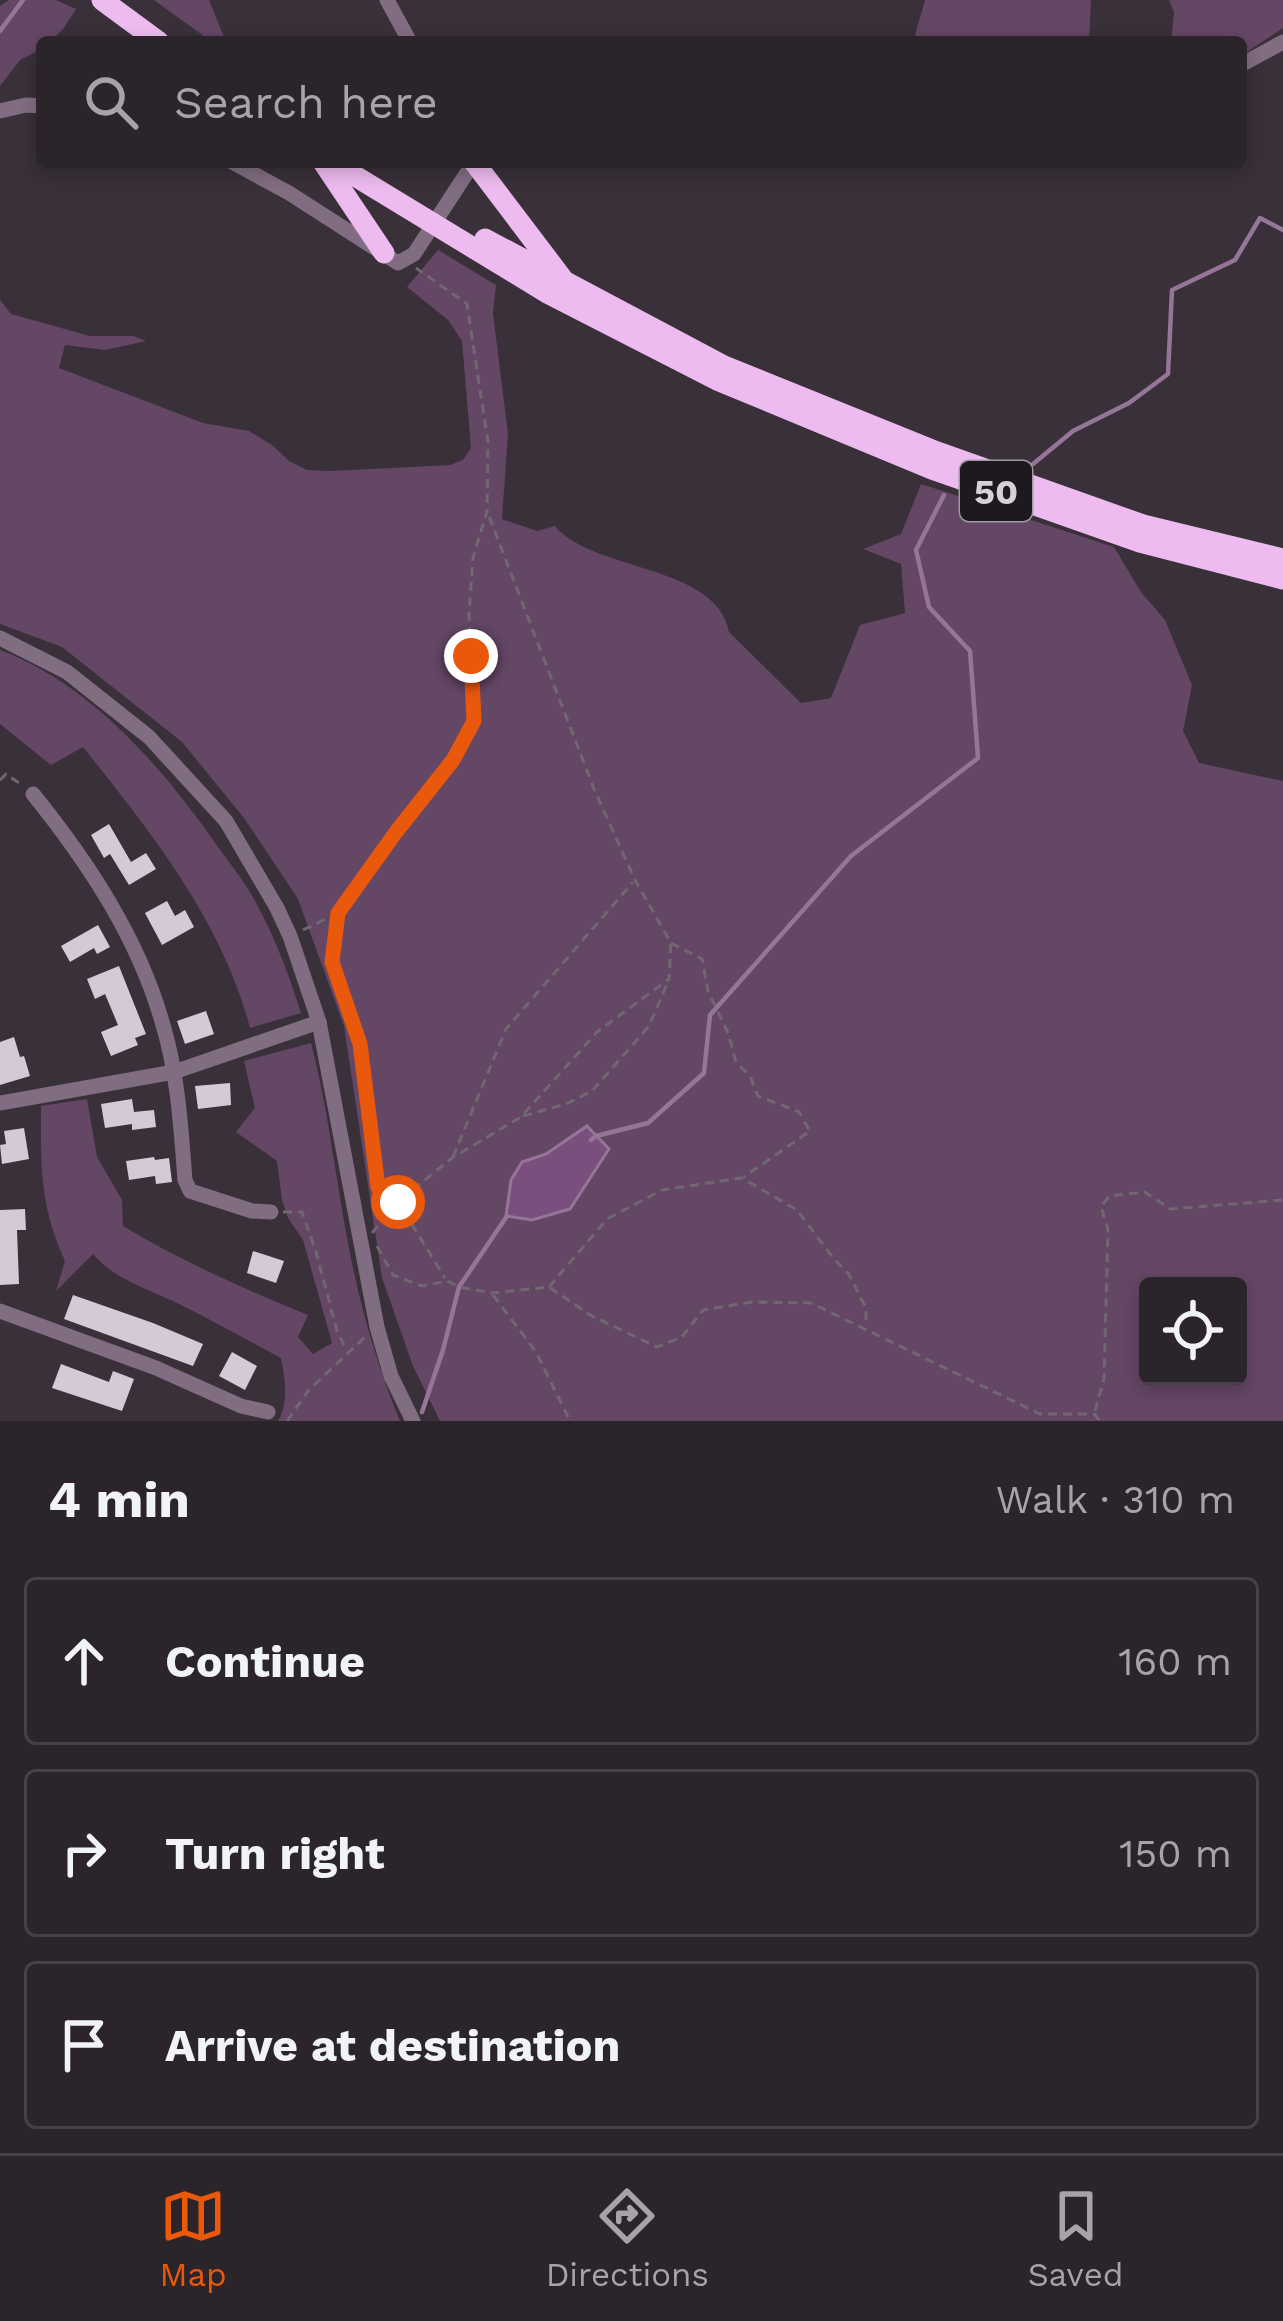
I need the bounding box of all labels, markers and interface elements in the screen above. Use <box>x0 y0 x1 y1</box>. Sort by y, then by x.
search box <box>36 36 1247 168</box>
icon: search <box>78 69 144 135</box>
text: Search here <box>174 76 438 129</box>
road number: 50 <box>960 461 1032 521</box>
route end <box>444 629 498 683</box>
route start <box>371 1175 425 1229</box>
map controls <box>1139 1277 1247 1385</box>
button: locate <box>1139 1277 1247 1385</box>
text: 4 min <box>48 1470 190 1529</box>
text: Walk · 310 m <box>996 1477 1235 1522</box>
icon: ahead <box>51 1628 117 1694</box>
text: Continue <box>165 1635 365 1688</box>
text: 160 m <box>1118 1639 1232 1684</box>
icon: right <box>51 1820 117 1886</box>
text: Turn right <box>165 1827 385 1880</box>
text: 150 m <box>1119 1831 1232 1876</box>
icon: arrive <box>51 2012 117 2078</box>
text: Arrive at destination <box>165 2019 620 2072</box>
tab: Map <box>159 2183 227 2294</box>
tab: Directions <box>546 2183 709 2294</box>
tab: Saved <box>1028 2183 1124 2294</box>

